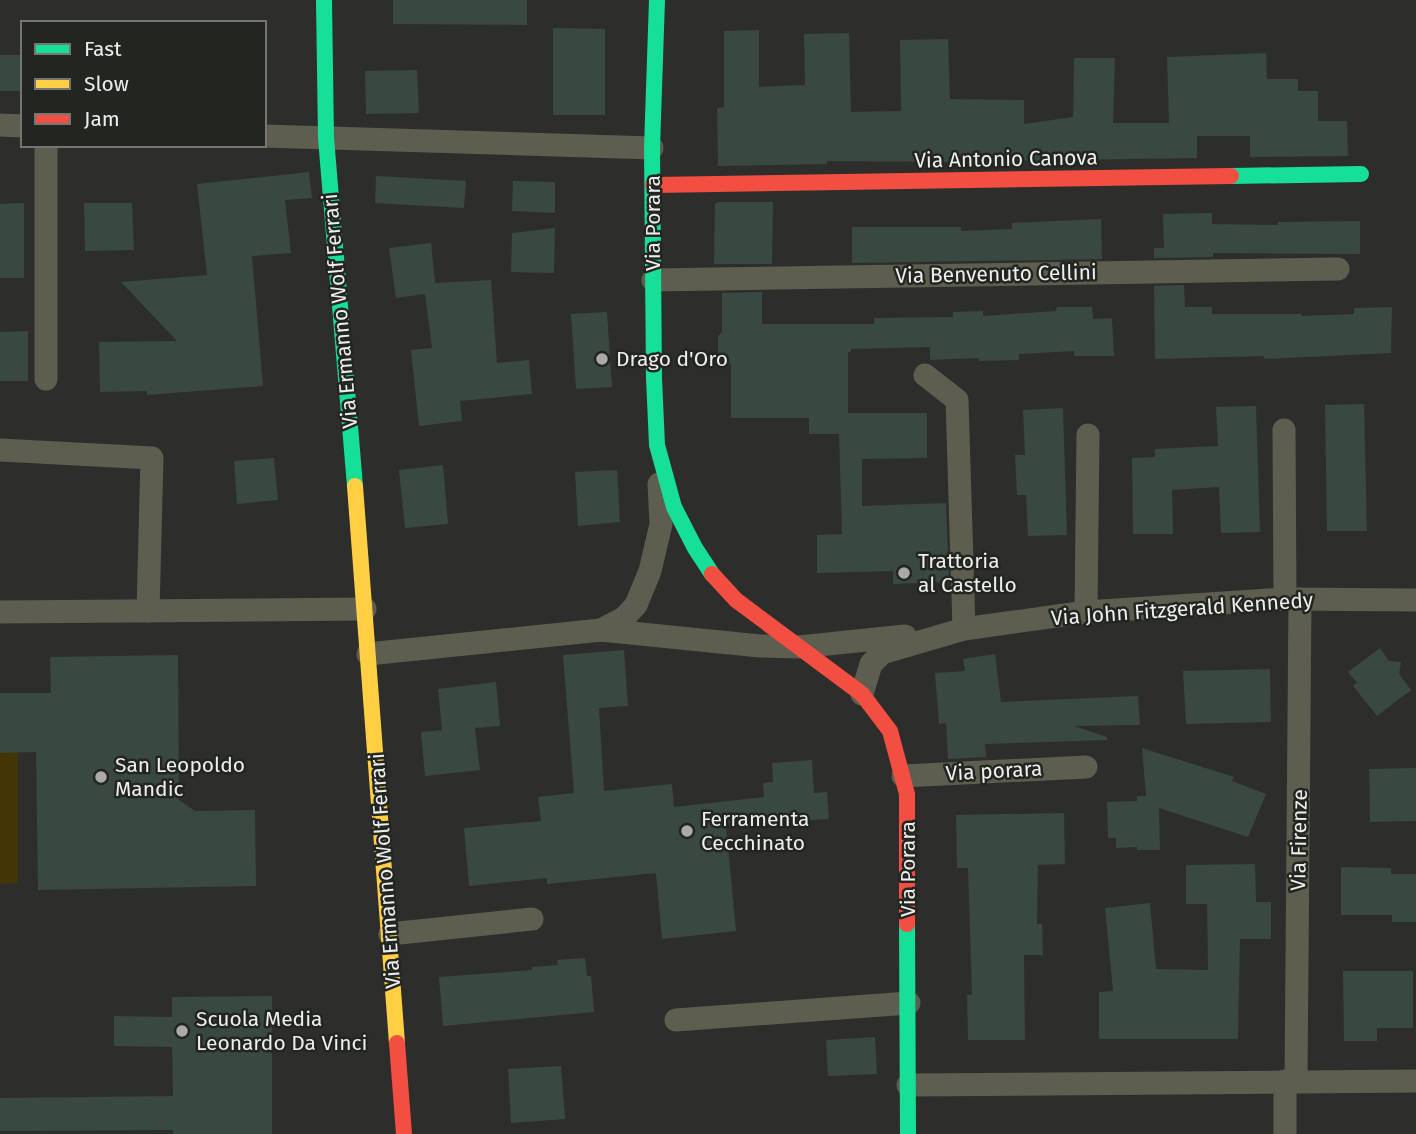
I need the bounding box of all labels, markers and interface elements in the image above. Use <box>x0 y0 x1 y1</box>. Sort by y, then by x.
legend <box>21 21 266 147</box>
text: Fast <box>84 36 122 62</box>
text: Slow <box>84 71 129 97</box>
text: Jam <box>84 106 120 132</box>
street label: Via Antonio Canova <box>914 144 1098 174</box>
street label: Via Porara <box>640 175 666 271</box>
street label: Via Ermanno Wolf Ferrari <box>317 192 363 430</box>
street label: Via Benvenuto Cellini <box>895 259 1097 289</box>
place label: Drago d'Oro <box>616 346 728 372</box>
marker: Drago d'Oro <box>594 351 610 367</box>
place label: Trattoria al Castello <box>918 548 1017 598</box>
marker: Trattoria al Castello <box>896 565 912 581</box>
street label: Via John Fitzgerald Kennedy <box>1050 587 1315 631</box>
place label: San Leopoldo Mandic <box>115 752 245 802</box>
street label: Via Ermanno Wolf Ferrari <box>364 753 406 989</box>
street label: Via porara <box>945 755 1043 787</box>
marker: San Leopoldo Mandic <box>93 769 109 785</box>
street label: Via Firenze <box>1285 789 1313 891</box>
place label: Ferramenta Cecchinato <box>701 806 810 856</box>
street label: Via Porara <box>895 821 921 917</box>
marker: Ferramenta Cecchinato <box>679 823 695 839</box>
place label: Scuola Media Leonardo Da Vinci <box>196 1006 367 1056</box>
marker: Scuola Media Leonardo Da Vinci <box>174 1023 190 1039</box>

